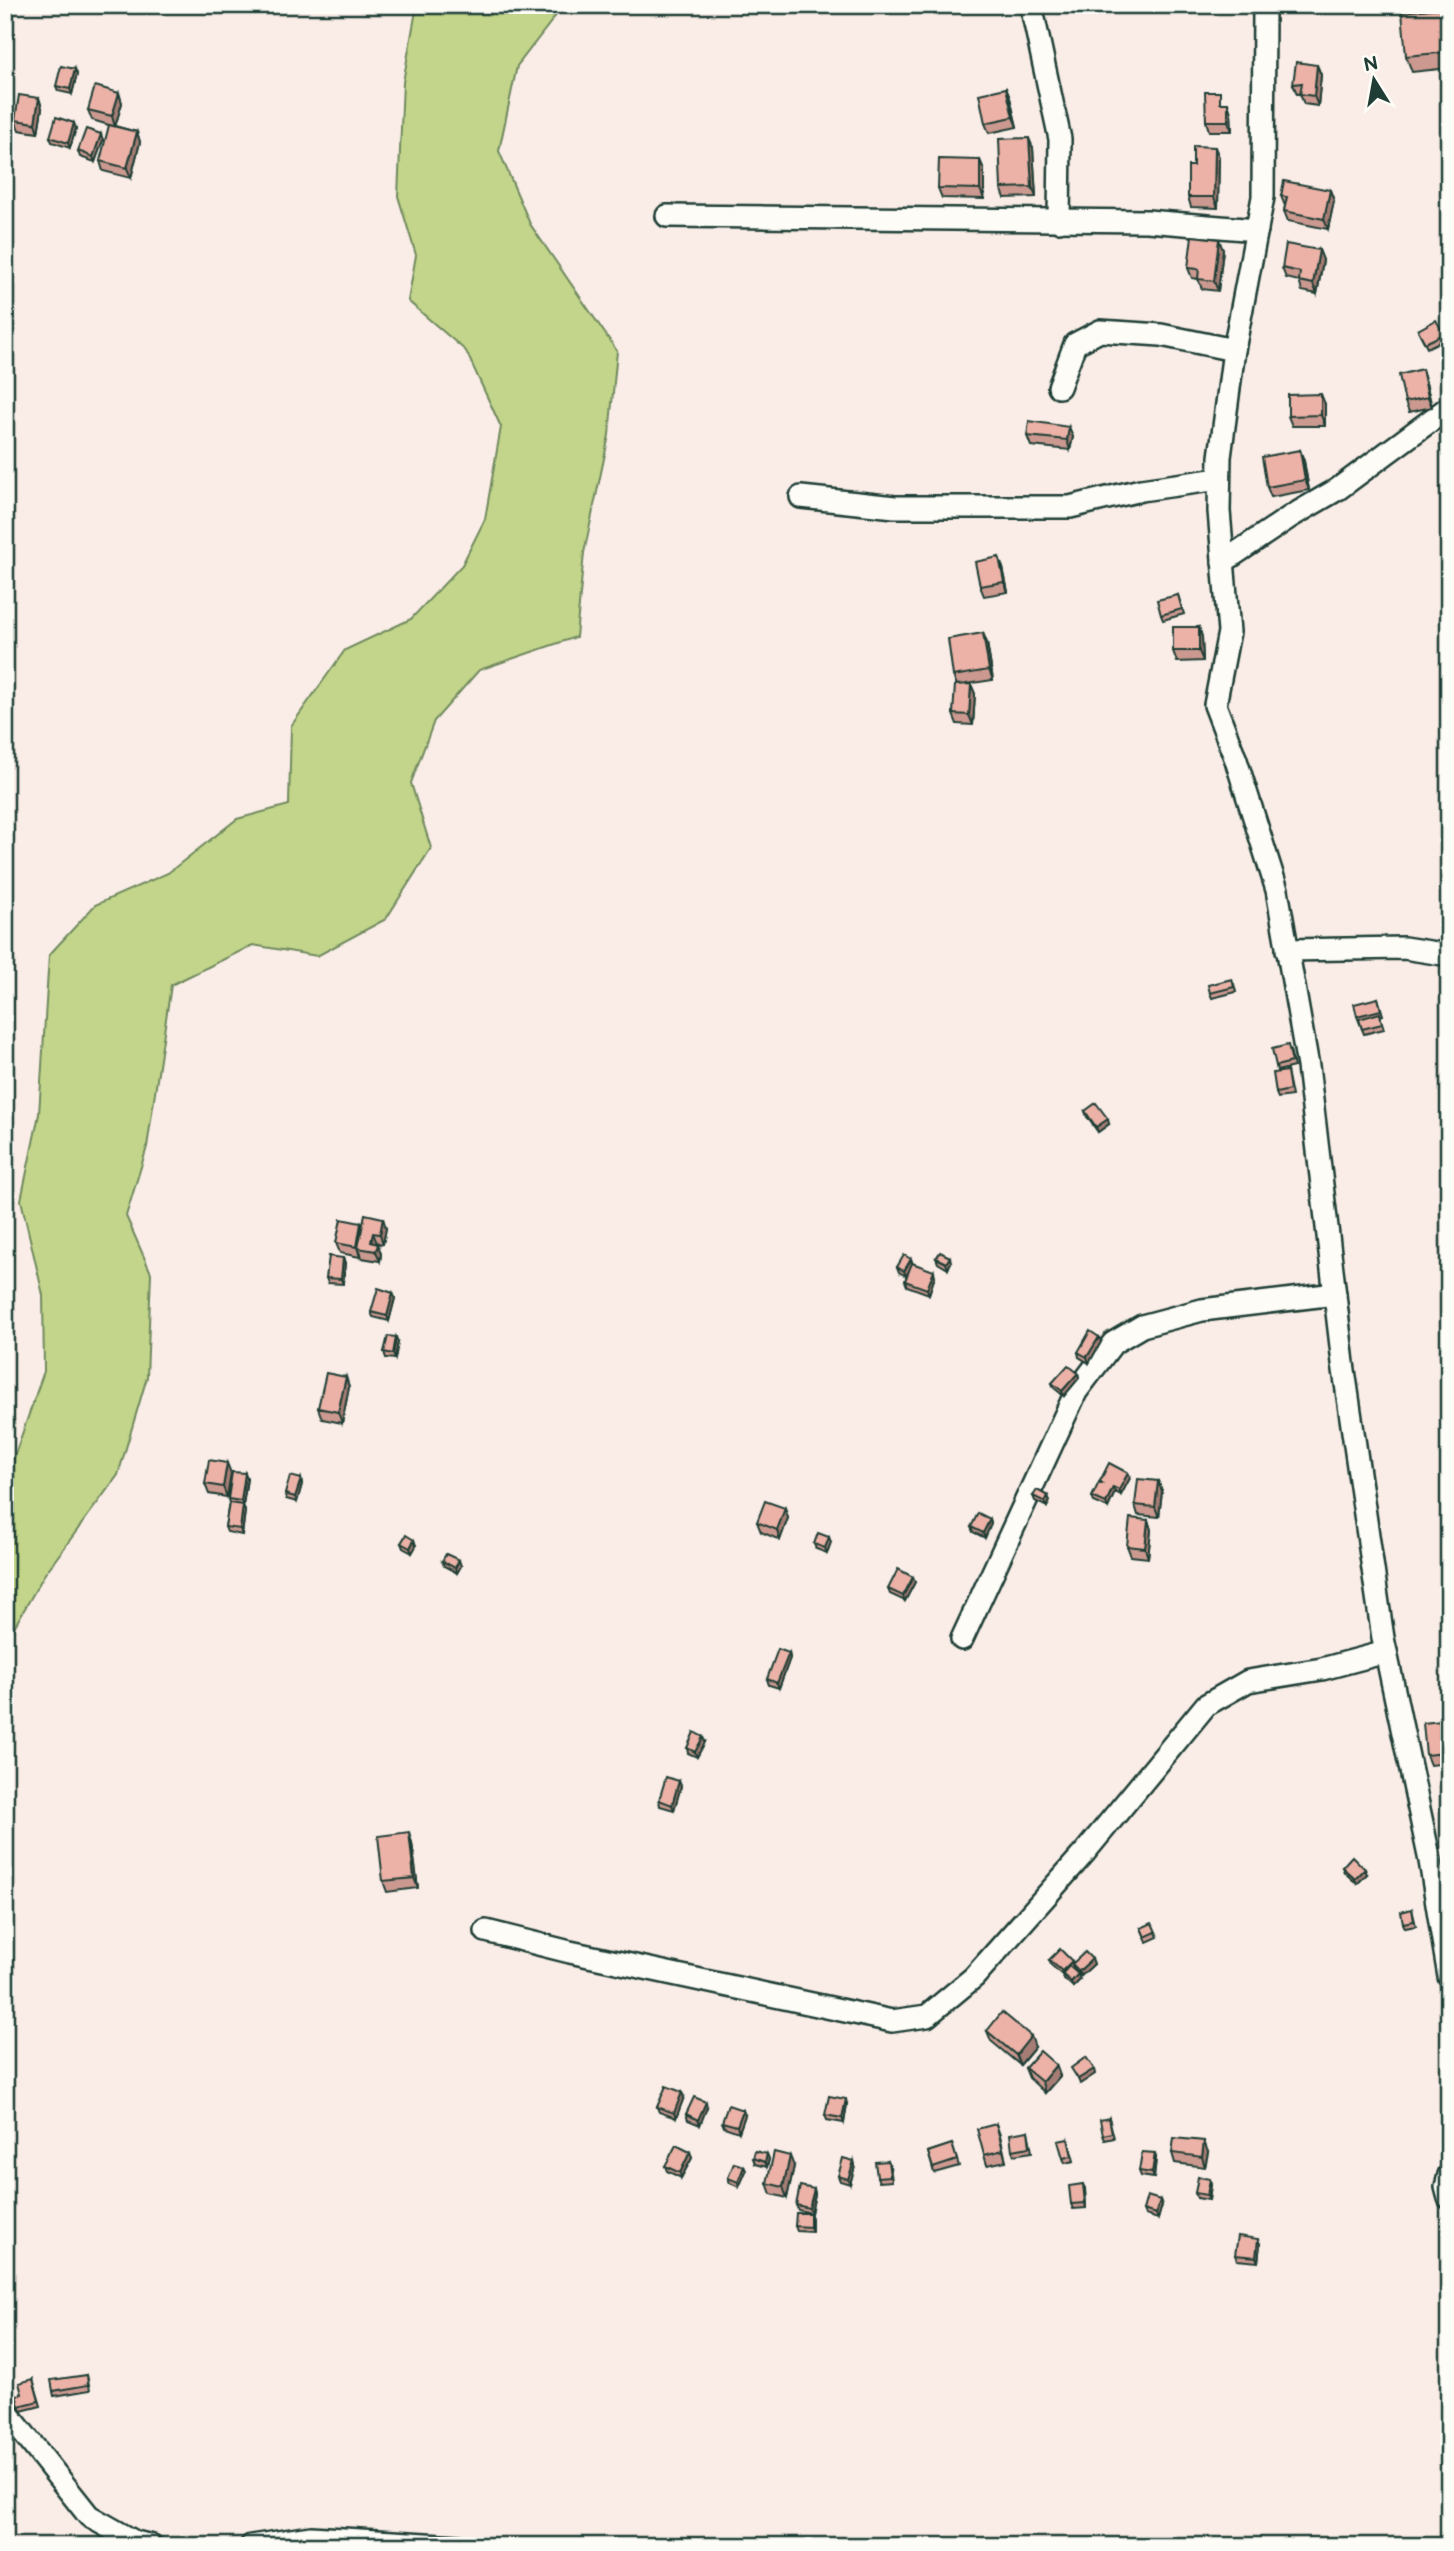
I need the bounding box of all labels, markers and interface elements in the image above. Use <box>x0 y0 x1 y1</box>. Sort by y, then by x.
north arrow <box>1338 46 1408 116</box>
text: N <box>1362 52 1380 77</box>

